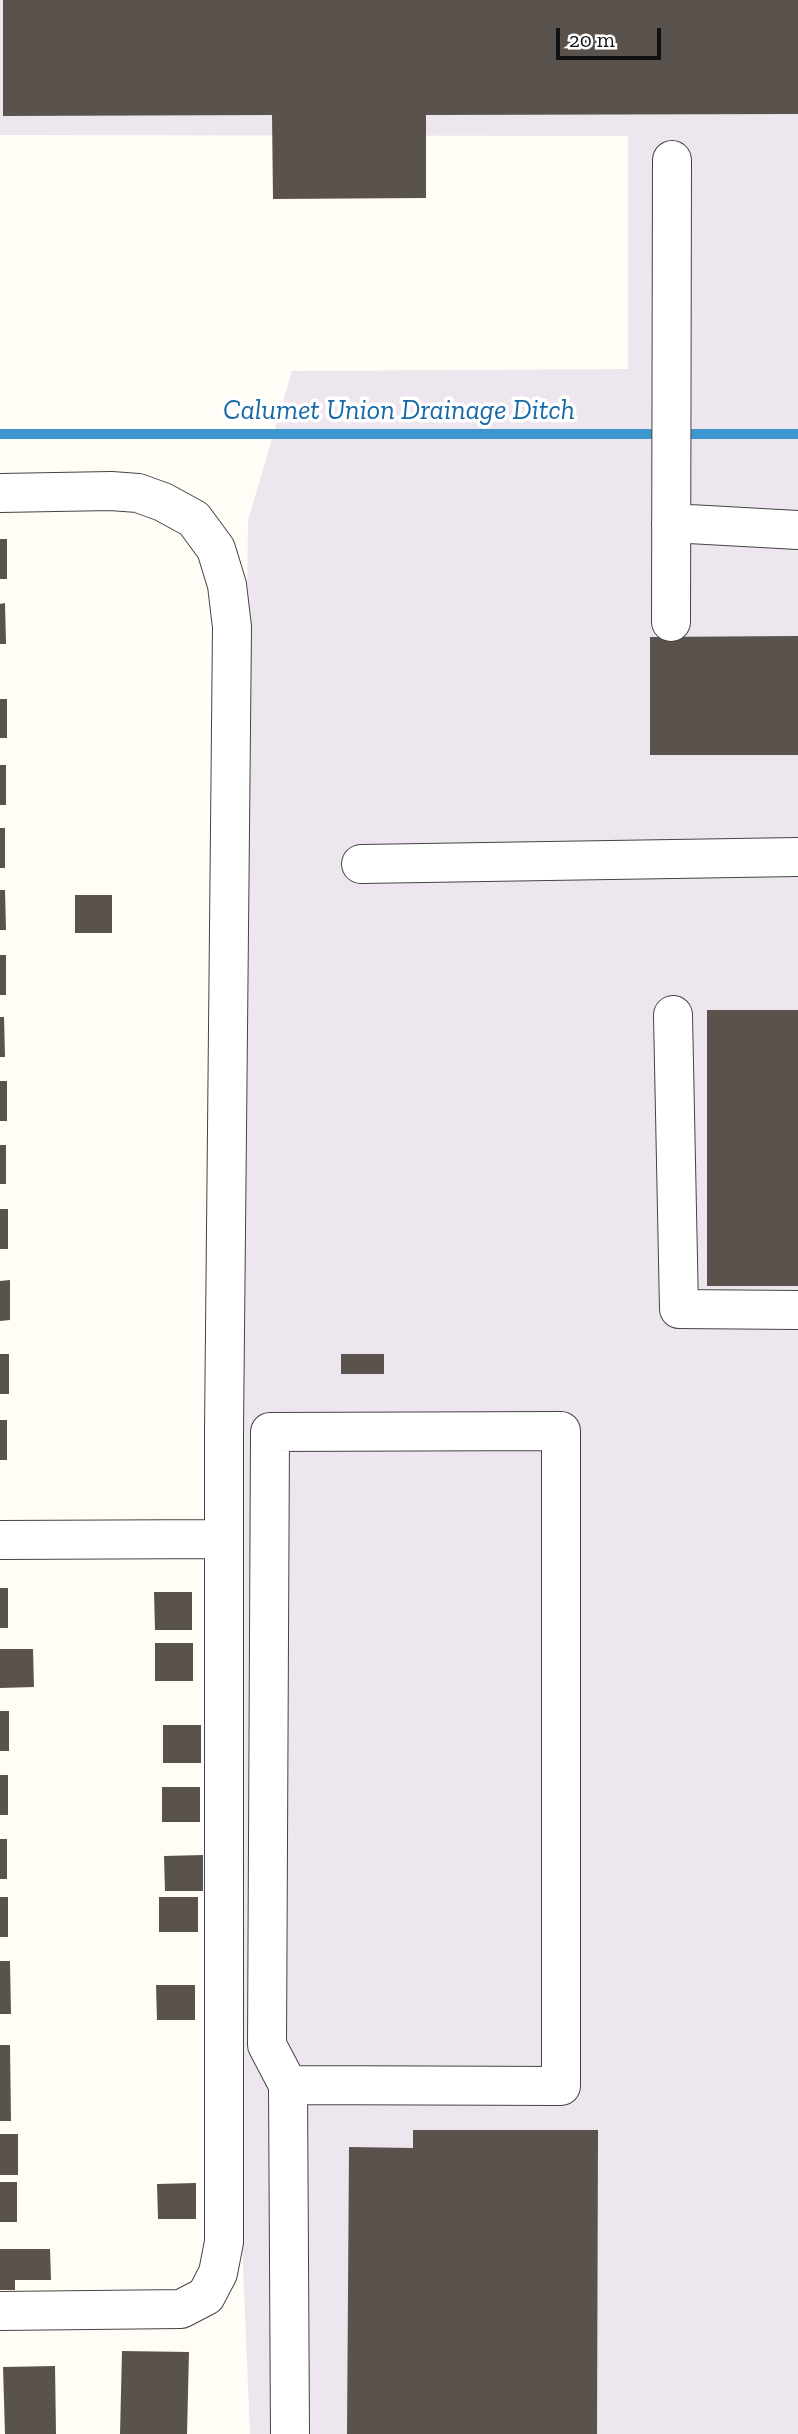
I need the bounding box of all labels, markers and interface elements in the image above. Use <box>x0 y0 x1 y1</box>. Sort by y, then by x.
scale bar <box>560 14 665 58</box>
text: 20 m <box>569 27 615 52</box>
water label: Calumet Union Drainage Ditch <box>223 394 575 428</box>

